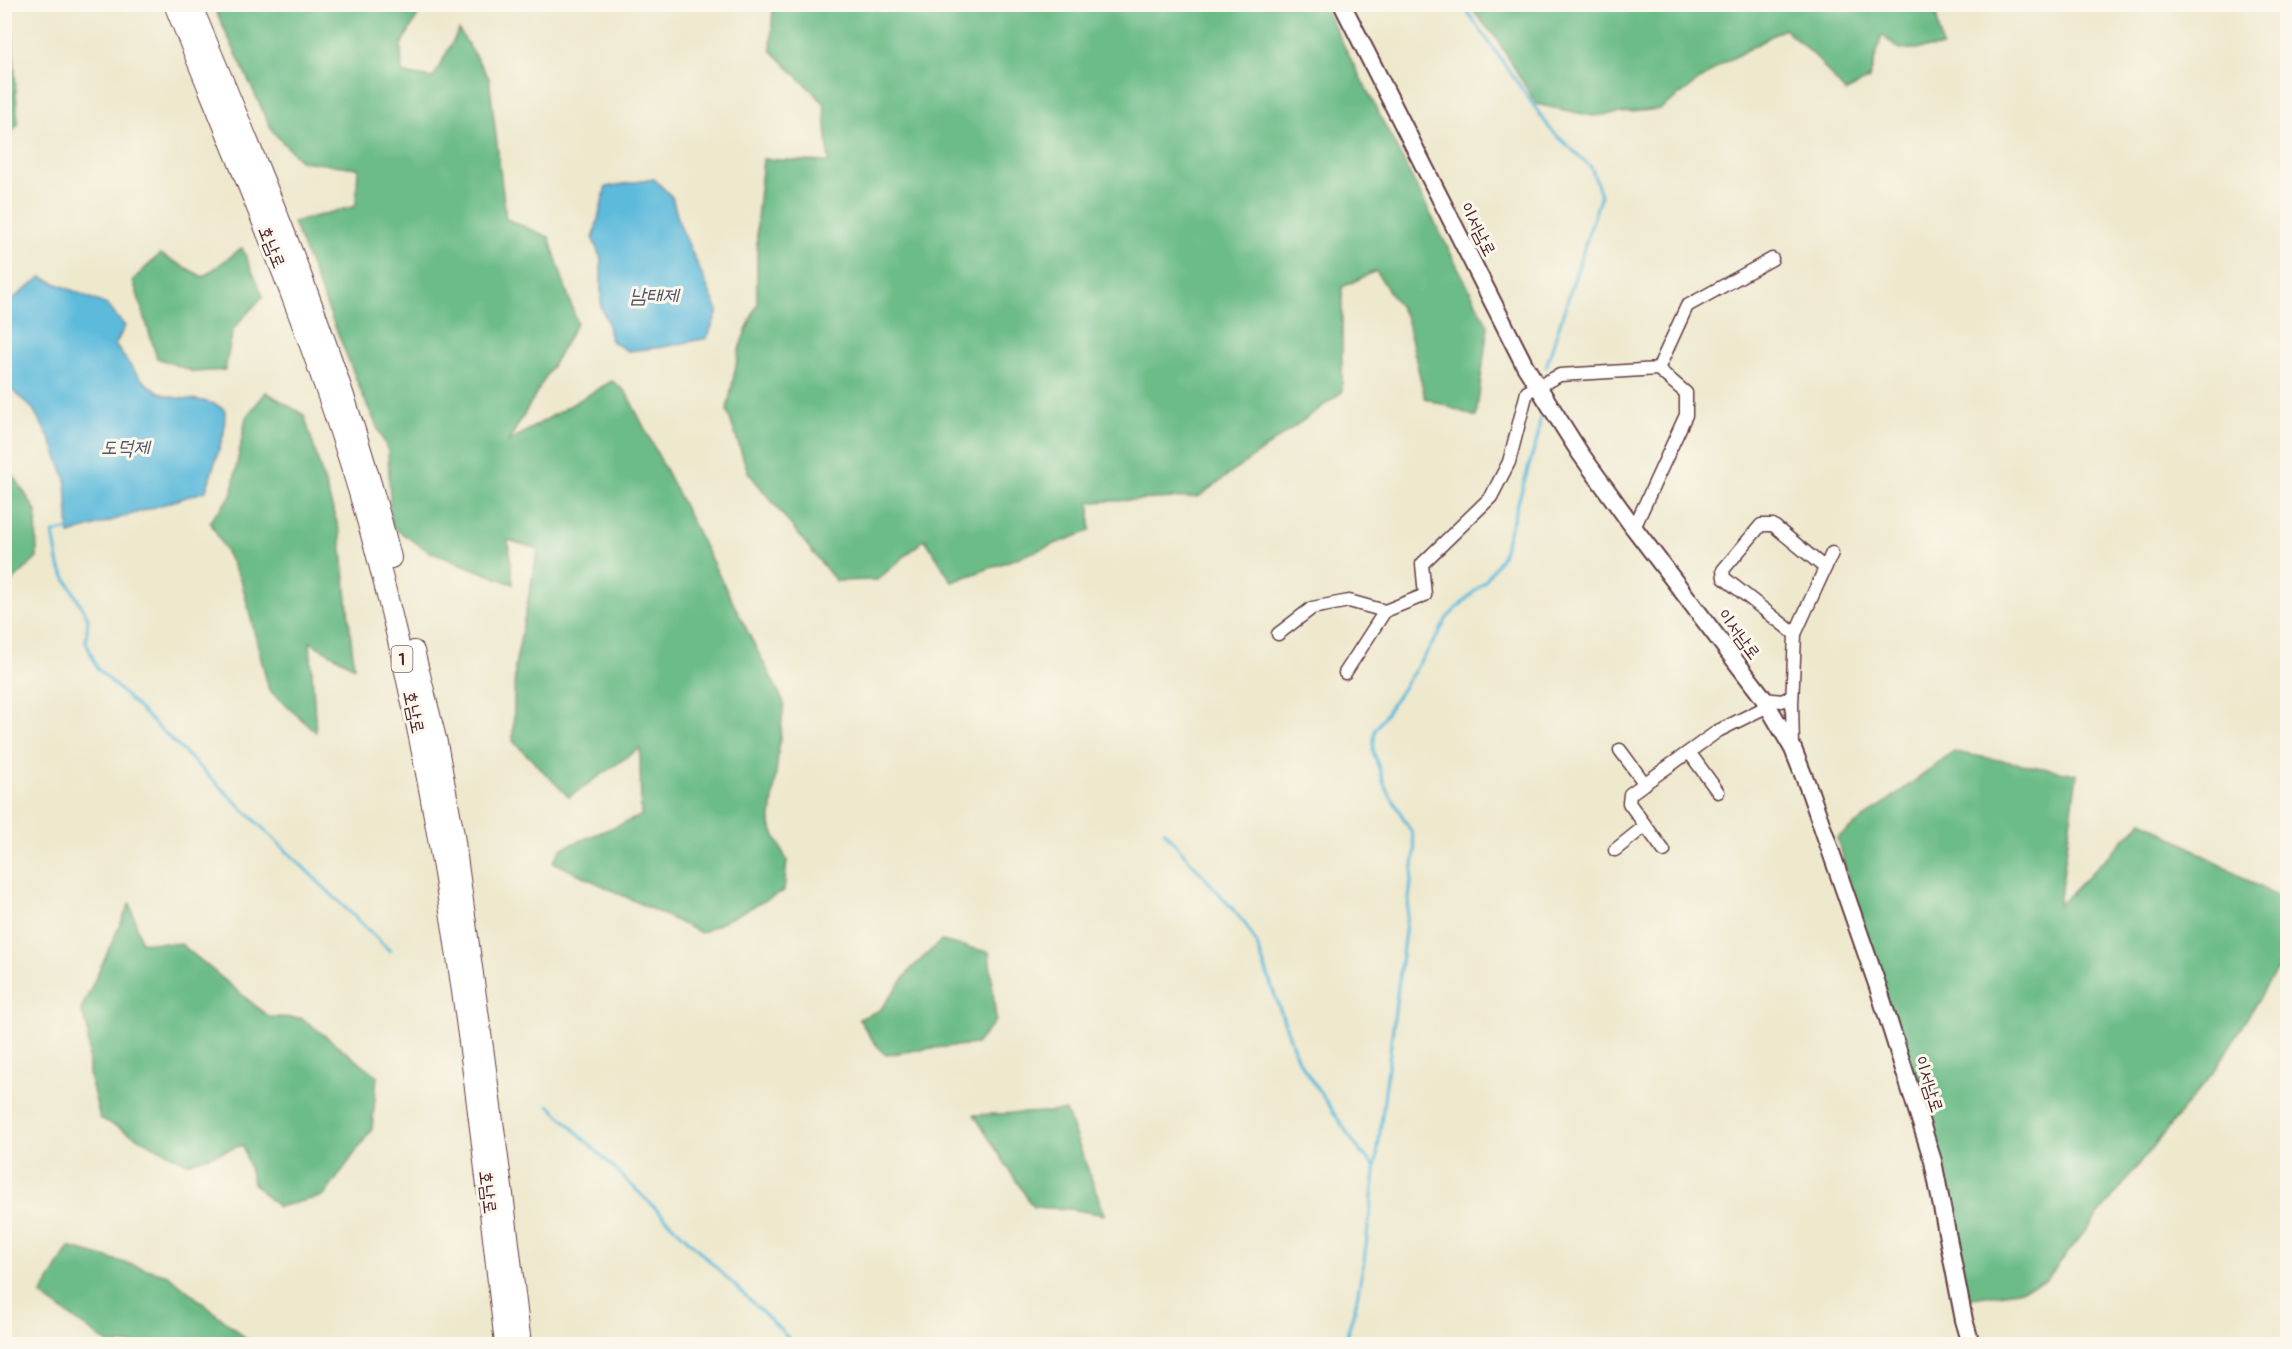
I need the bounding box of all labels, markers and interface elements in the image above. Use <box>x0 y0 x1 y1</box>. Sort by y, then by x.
street label: 이서남로 <box>1454 198 1501 260</box>
street label: 호남로 <box>253 223 290 272</box>
water label: 남태제 <box>630 283 681 308</box>
water label: 도덕제 <box>101 435 152 460</box>
street label: 이서남로 <box>1712 604 1765 664</box>
road number: 1 <box>392 646 412 672</box>
street label: 호남로 <box>398 688 429 736</box>
street label: 이서남로 <box>1909 1053 1948 1115</box>
street label: 호남로 <box>473 1169 502 1215</box>

